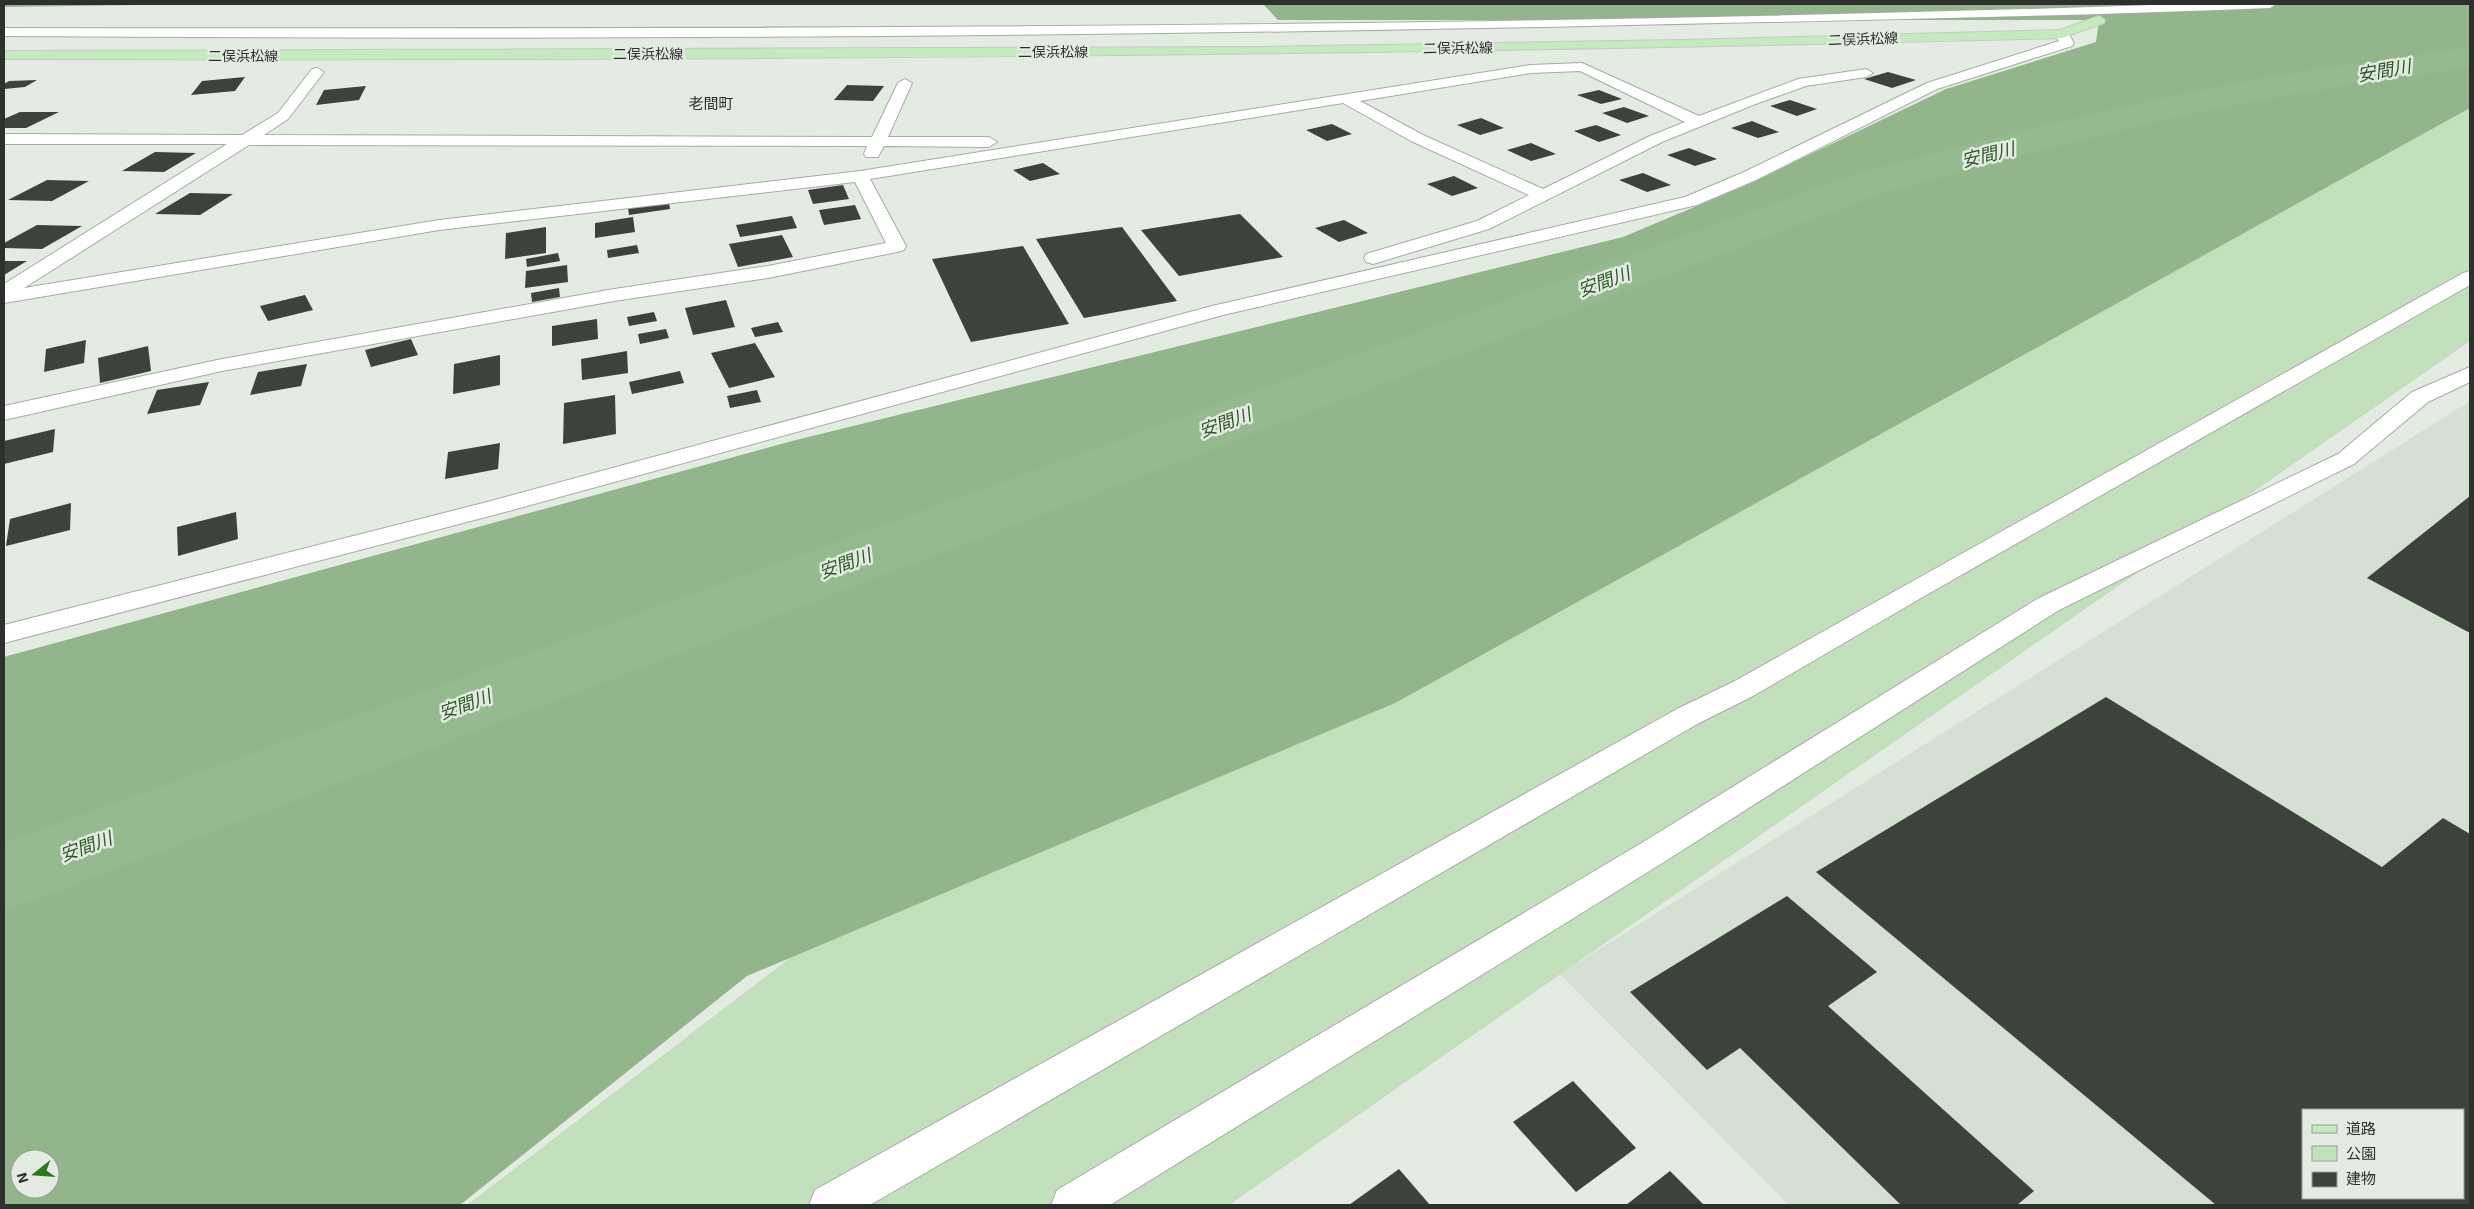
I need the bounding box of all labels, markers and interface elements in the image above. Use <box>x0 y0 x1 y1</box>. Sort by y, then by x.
street label: 二俣浜松線 <box>1828 29 1898 48</box>
street label: 二俣浜松線 <box>1423 38 1493 57</box>
street label: 二俣浜松線 <box>1018 43 1088 60</box>
street label: 二俣浜松線 <box>613 45 683 62</box>
street label: 二俣浜松線 <box>208 47 278 64</box>
water label: 安間川 <box>2355 54 2414 86</box>
district label: 老間町 <box>688 94 734 112</box>
water label: 安間川 <box>1959 136 2019 171</box>
water label: 安間川 <box>1575 261 1635 301</box>
water label: 安間川 <box>1196 402 1256 442</box>
water label: 安間川 <box>816 543 876 583</box>
water label: 安間川 <box>436 684 496 724</box>
water label: 安間川 <box>57 826 117 866</box>
legend <box>2302 1109 2464 1199</box>
text: 道路 <box>2346 1119 2376 1137</box>
text: 公園 <box>2346 1144 2376 1162</box>
north arrow <box>10 1149 60 1199</box>
text: 建物 <box>2346 1169 2376 1187</box>
text: N <box>12 1171 32 1185</box>

